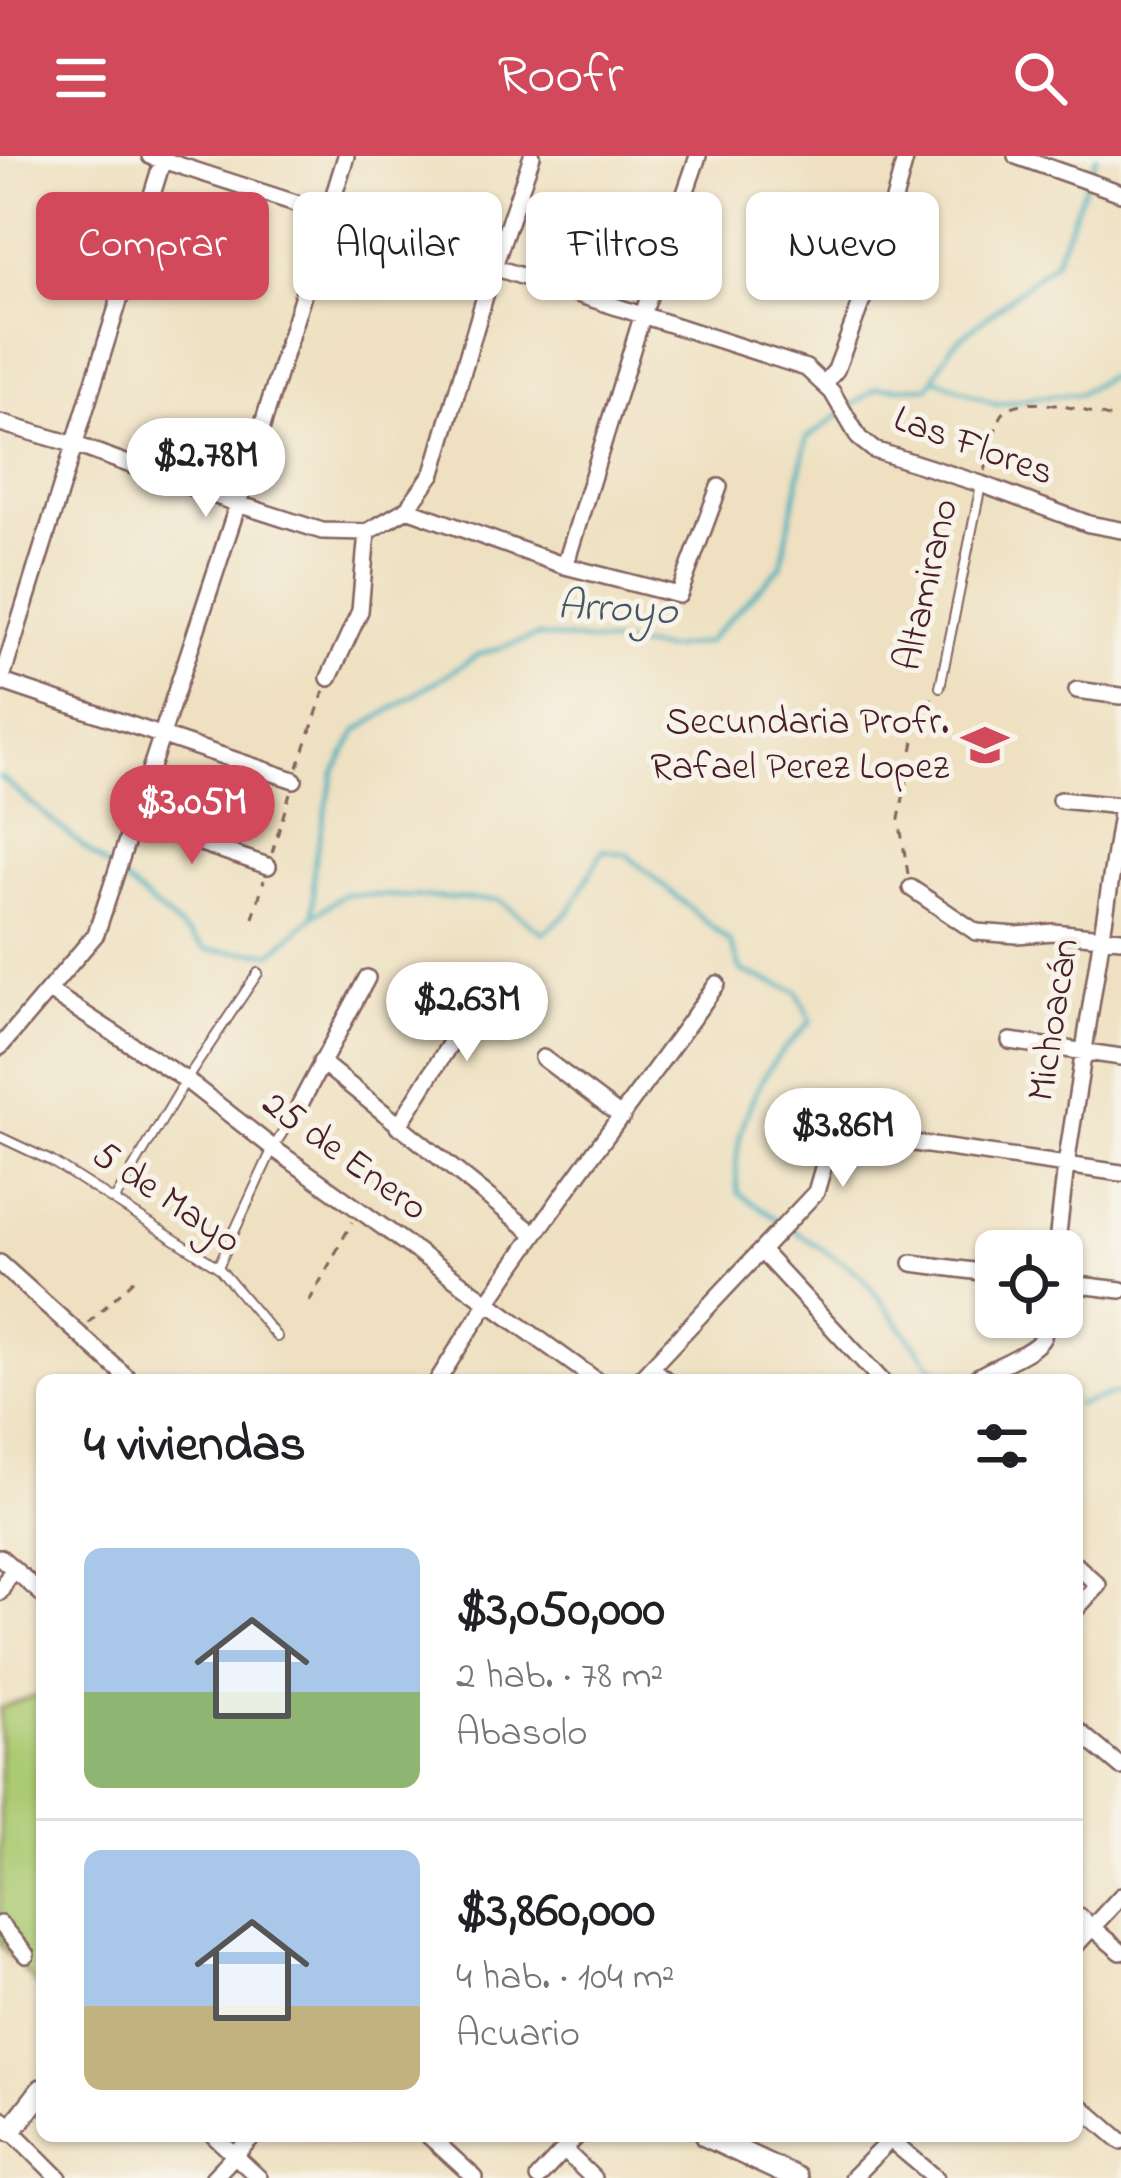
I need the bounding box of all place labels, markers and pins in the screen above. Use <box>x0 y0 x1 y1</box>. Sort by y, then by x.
pin: $2.78M <box>108 418 304 520</box>
place label: Secundaria Profr. Rafael Perez Lopez <box>650 695 950 797</box>
school or university icon: Secundaria Profr. Rafael Perez Lopez <box>960 720 1010 770</box>
pin: $3.05M <box>94 765 290 867</box>
pin: $2.63M <box>369 962 565 1064</box>
pin: $3.86M <box>745 1088 941 1190</box>

